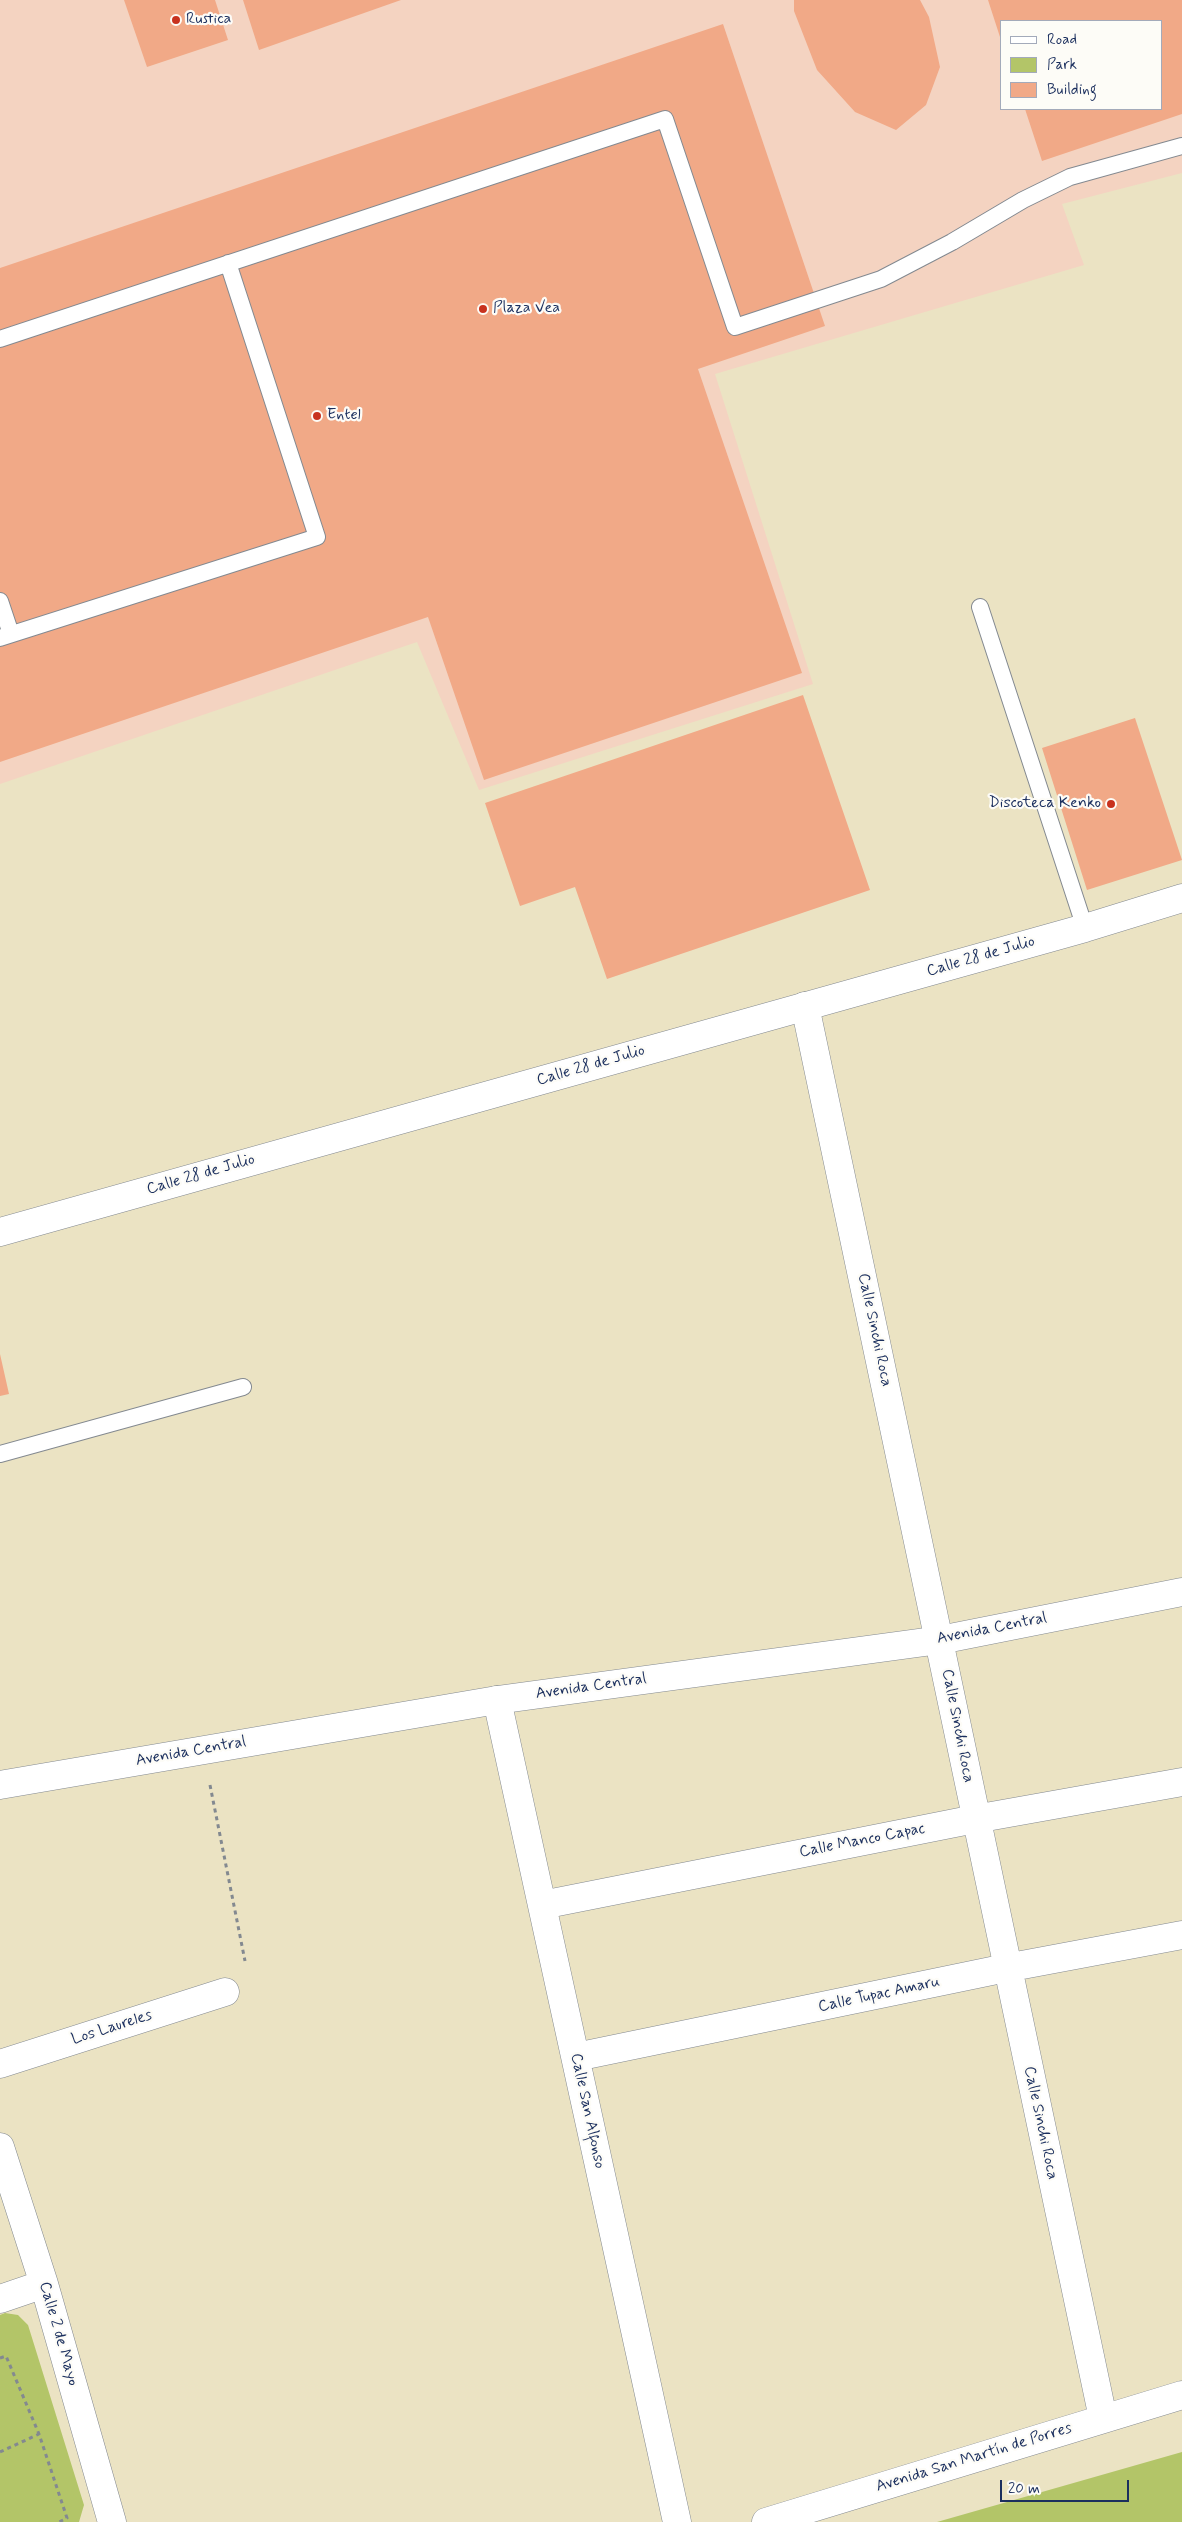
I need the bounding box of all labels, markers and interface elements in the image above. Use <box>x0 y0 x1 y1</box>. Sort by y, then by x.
place label: Rustica <box>186 10 231 30</box>
marker: Rustica <box>170 14 182 26</box>
legend <box>1000 20 1162 110</box>
text: Road <box>1047 30 1077 50</box>
text: Park <box>1047 55 1077 75</box>
text: Building <box>1047 80 1097 100</box>
place label: Plaza Vea <box>493 299 560 319</box>
marker: Plaza Vea <box>477 303 489 315</box>
place label: Entel <box>327 406 361 426</box>
marker: Entel <box>311 410 323 422</box>
place label: Discoteca Kenko <box>989 794 1101 814</box>
marker: Discoteca Kenko <box>1105 798 1117 810</box>
street label: Calle 28 de Julio <box>925 932 1037 982</box>
street label: Calle 28 de Julio <box>535 1041 647 1091</box>
street label: Calle 28 de Julio <box>145 1150 257 1200</box>
street label: Calle Sinchi Roca <box>853 1272 895 1388</box>
street label: Avenida Central <box>935 1609 1049 1649</box>
street label: Calle Sinchi Roca <box>937 1668 977 1784</box>
street label: Avenida Central <box>534 1670 648 1704</box>
street label: Avenida Central <box>134 1733 248 1771</box>
street label: Calle Manco Capac <box>798 1819 926 1863</box>
street label: Calle Tupac Amaru <box>816 1973 942 2017</box>
street label: Los Laureles <box>69 2006 155 2050</box>
street label: Calle San Alfonso <box>565 2052 609 2170</box>
street label: Calle Sinchi Roca <box>1019 2065 1061 2181</box>
street label: Calle 2 de Mayo <box>34 2280 82 2388</box>
street label: Avenida San Martín de Porres <box>874 2419 1074 2497</box>
scale bar <box>1002 2470 1131 2502</box>
text: 20 m <box>1008 2479 1040 2499</box>

